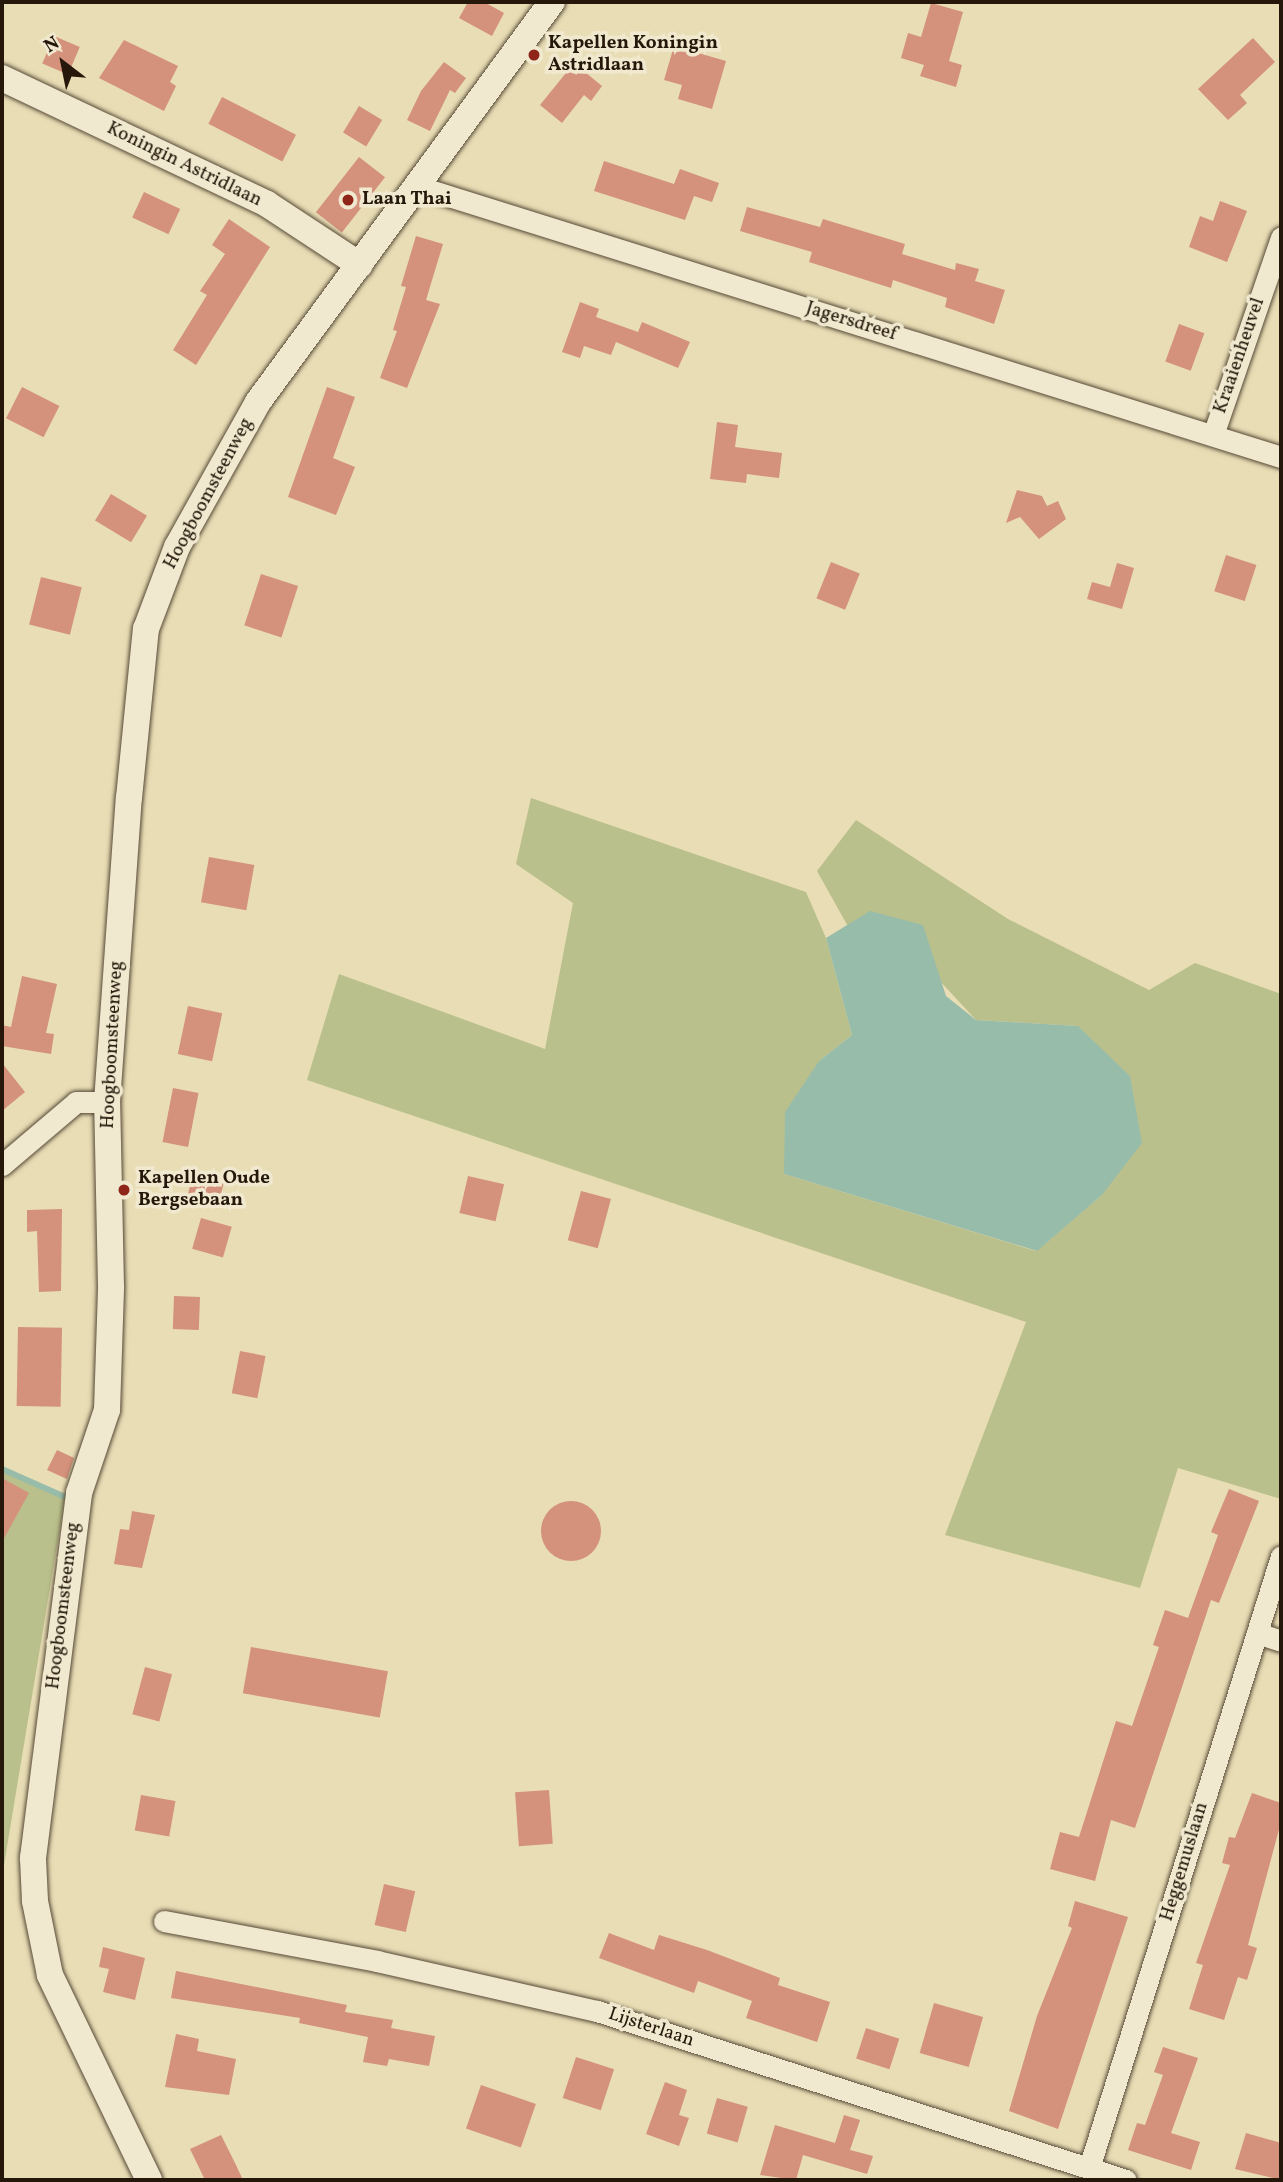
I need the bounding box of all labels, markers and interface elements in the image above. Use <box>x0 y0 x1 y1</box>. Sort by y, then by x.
north arrow <box>28 28 98 98</box>
text: N <box>39 31 65 60</box>
place label: Kapellen Koningin Astridlaan <box>548 33 718 77</box>
marker: Kapellen Koningin Astridlaan <box>526 47 542 63</box>
street label: Koningin Astridlaan <box>103 118 265 212</box>
place label: Laan Thai <box>362 189 452 211</box>
marker: Laan Thai <box>340 192 356 208</box>
street label: Kraaienheuvel <box>1210 295 1270 417</box>
street label: Jagersdreef <box>803 297 899 347</box>
street label: Hoogboomsteenweg <box>159 414 259 574</box>
street label: Hoogboomsteenweg <box>97 960 129 1130</box>
place label: Kapellen Oude Bergsebaan <box>138 1168 270 1212</box>
marker: Kapellen Oude Bergsebaan <box>116 1182 132 1198</box>
street label: Hoogboomsteenweg <box>42 1521 86 1691</box>
street label: Heggemuslaan <box>1156 1800 1214 1924</box>
street label: Lijsterlaan <box>605 2003 697 2053</box>

